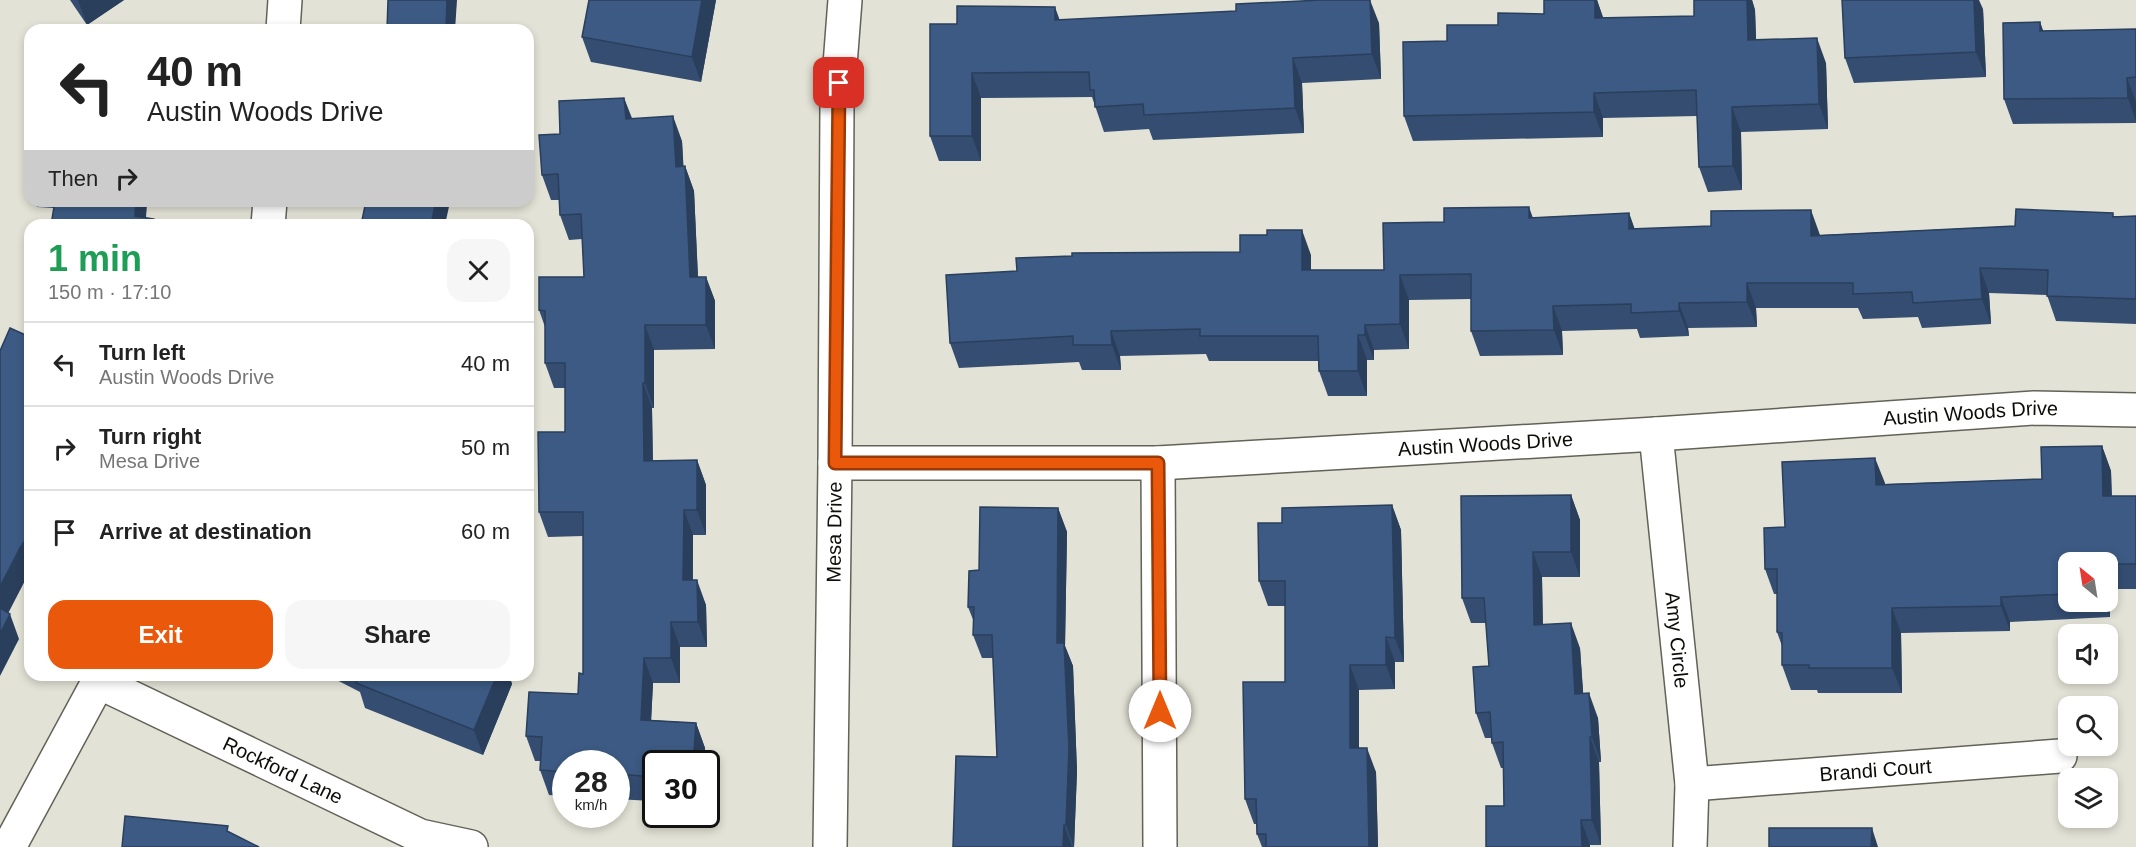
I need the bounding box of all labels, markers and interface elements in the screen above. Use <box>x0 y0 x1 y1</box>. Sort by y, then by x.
icon: left <box>48 48 126 126</box>
text: 40 m <box>147 48 243 95</box>
pin <box>813 57 864 108</box>
icon: arrive <box>822 66 855 99</box>
text: Austin Woods Drive <box>147 97 384 127</box>
icon: right <box>110 162 143 195</box>
text: Then <box>48 166 98 191</box>
text: 1 min <box>48 238 142 279</box>
button: close <box>447 239 510 302</box>
text: 150 m · 17:10 <box>48 281 171 303</box>
text: Turn left <box>99 340 185 365</box>
icon: left <box>48 348 81 381</box>
text: 40 m <box>461 351 510 376</box>
text: Austin Woods Drive <box>99 366 274 388</box>
street label: Austin Woods Drive <box>1882 397 2058 429</box>
text: Turn right <box>99 424 201 449</box>
street label: Austin Woods Drive <box>1397 428 1574 460</box>
icon: right <box>48 432 81 465</box>
text: 50 m <box>461 435 510 460</box>
text: Mesa Drive <box>99 450 200 472</box>
street label: Mesa Drive <box>822 481 846 583</box>
icon: arrive <box>48 516 81 549</box>
text: Arrive at destination <box>99 519 312 544</box>
text: 60 m <box>461 519 510 544</box>
north arrow <box>2058 552 2118 612</box>
map controls <box>2058 552 2118 828</box>
street label: Amy Circle <box>1661 591 1693 689</box>
button: Exit <box>48 600 273 669</box>
button: Share <box>285 600 510 669</box>
button: sound <box>2058 624 2118 684</box>
position arrow <box>1128 679 1192 743</box>
button: search <box>2058 696 2118 756</box>
street label: Rockford Lane <box>220 732 346 808</box>
speed limit sign: 30 <box>642 750 720 828</box>
street label: Brandi Court <box>1819 755 1933 785</box>
text: 28 <box>574 765 608 798</box>
button: layers <box>2058 768 2118 828</box>
text: km/h <box>575 796 607 813</box>

